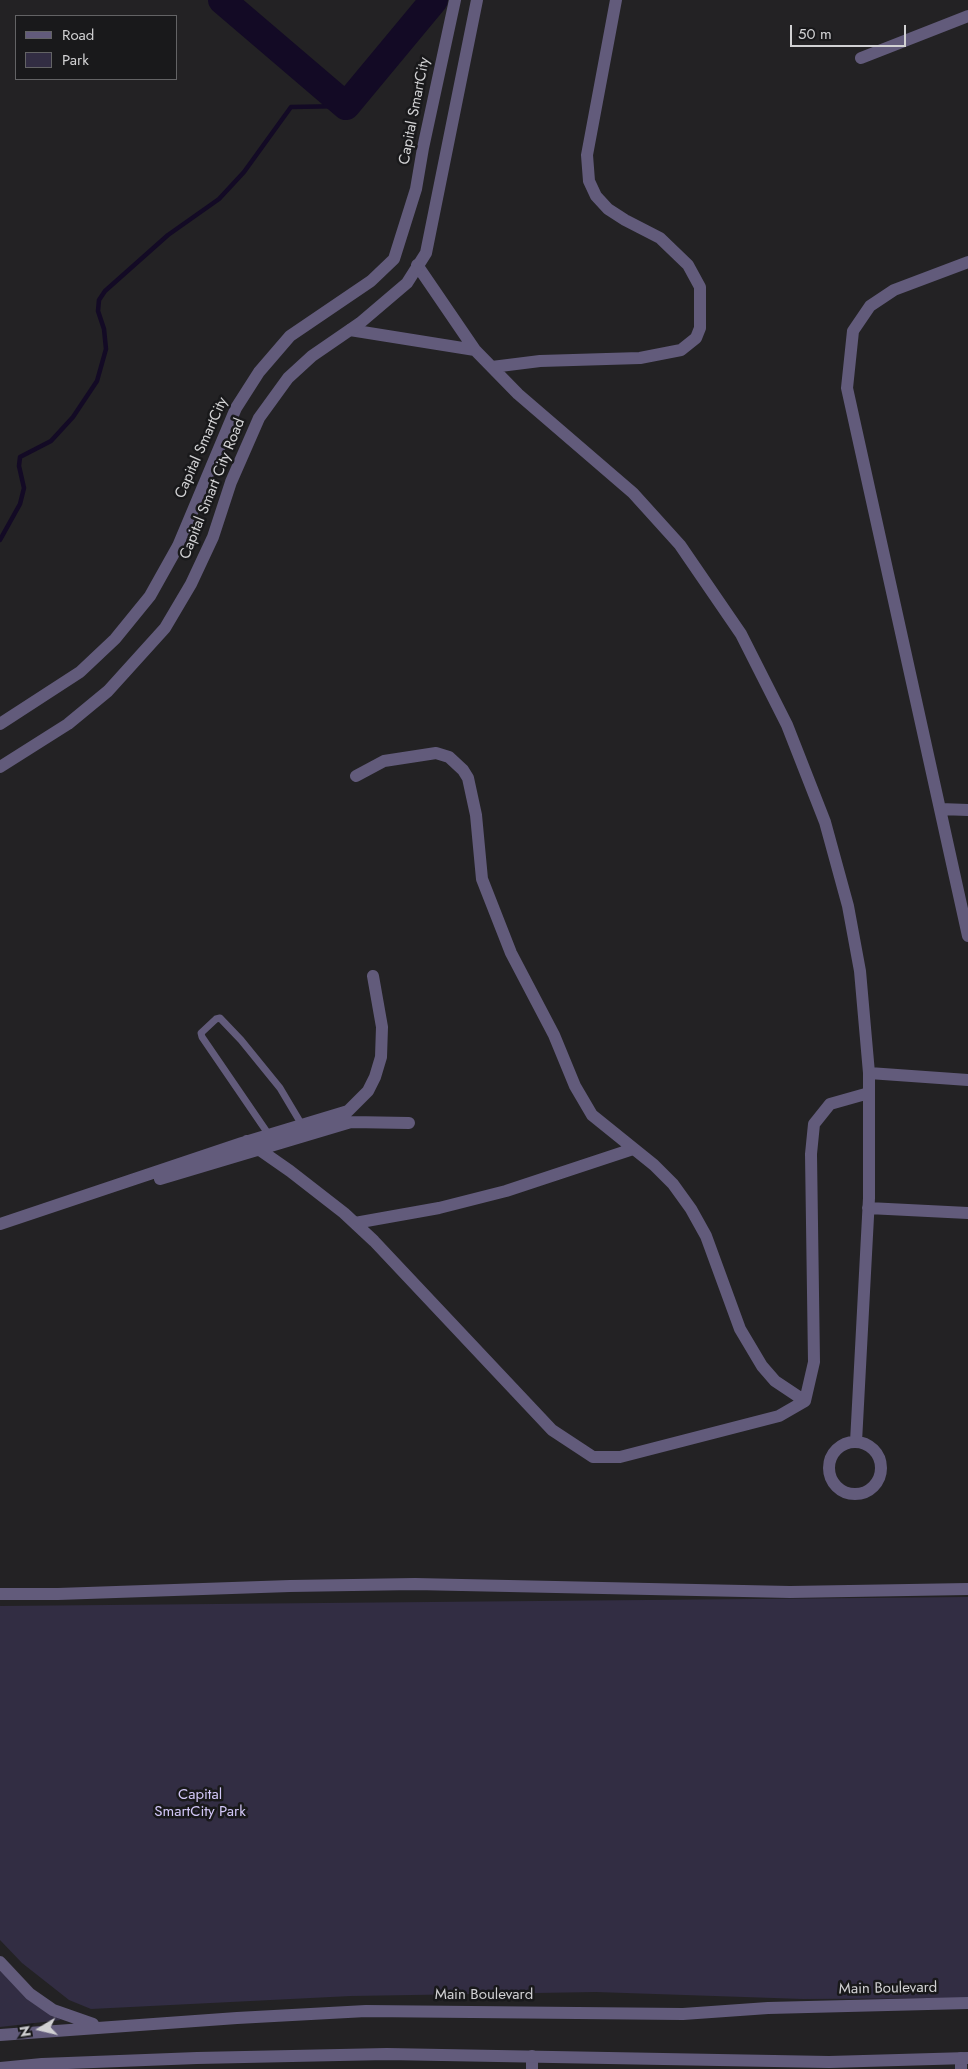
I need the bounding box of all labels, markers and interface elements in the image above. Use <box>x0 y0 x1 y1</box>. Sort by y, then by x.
legend <box>15 15 178 80</box>
scale bar <box>793 15 909 47</box>
text: 50 m <box>798 23 832 45</box>
text: Road <box>62 24 94 46</box>
text: Park <box>62 49 89 71</box>
street label: Capital SmartCity <box>396 56 434 166</box>
street label: Capital SmartCity <box>172 395 232 501</box>
street label: Capital Smart City Road <box>177 416 249 562</box>
park label: Capital SmartCity Park <box>154 1786 246 1821</box>
street label: Main Boulevard <box>839 1979 937 1999</box>
street label: Main Boulevard <box>435 1986 533 2004</box>
north arrow <box>15 2004 65 2054</box>
text: N <box>14 2024 36 2038</box>

